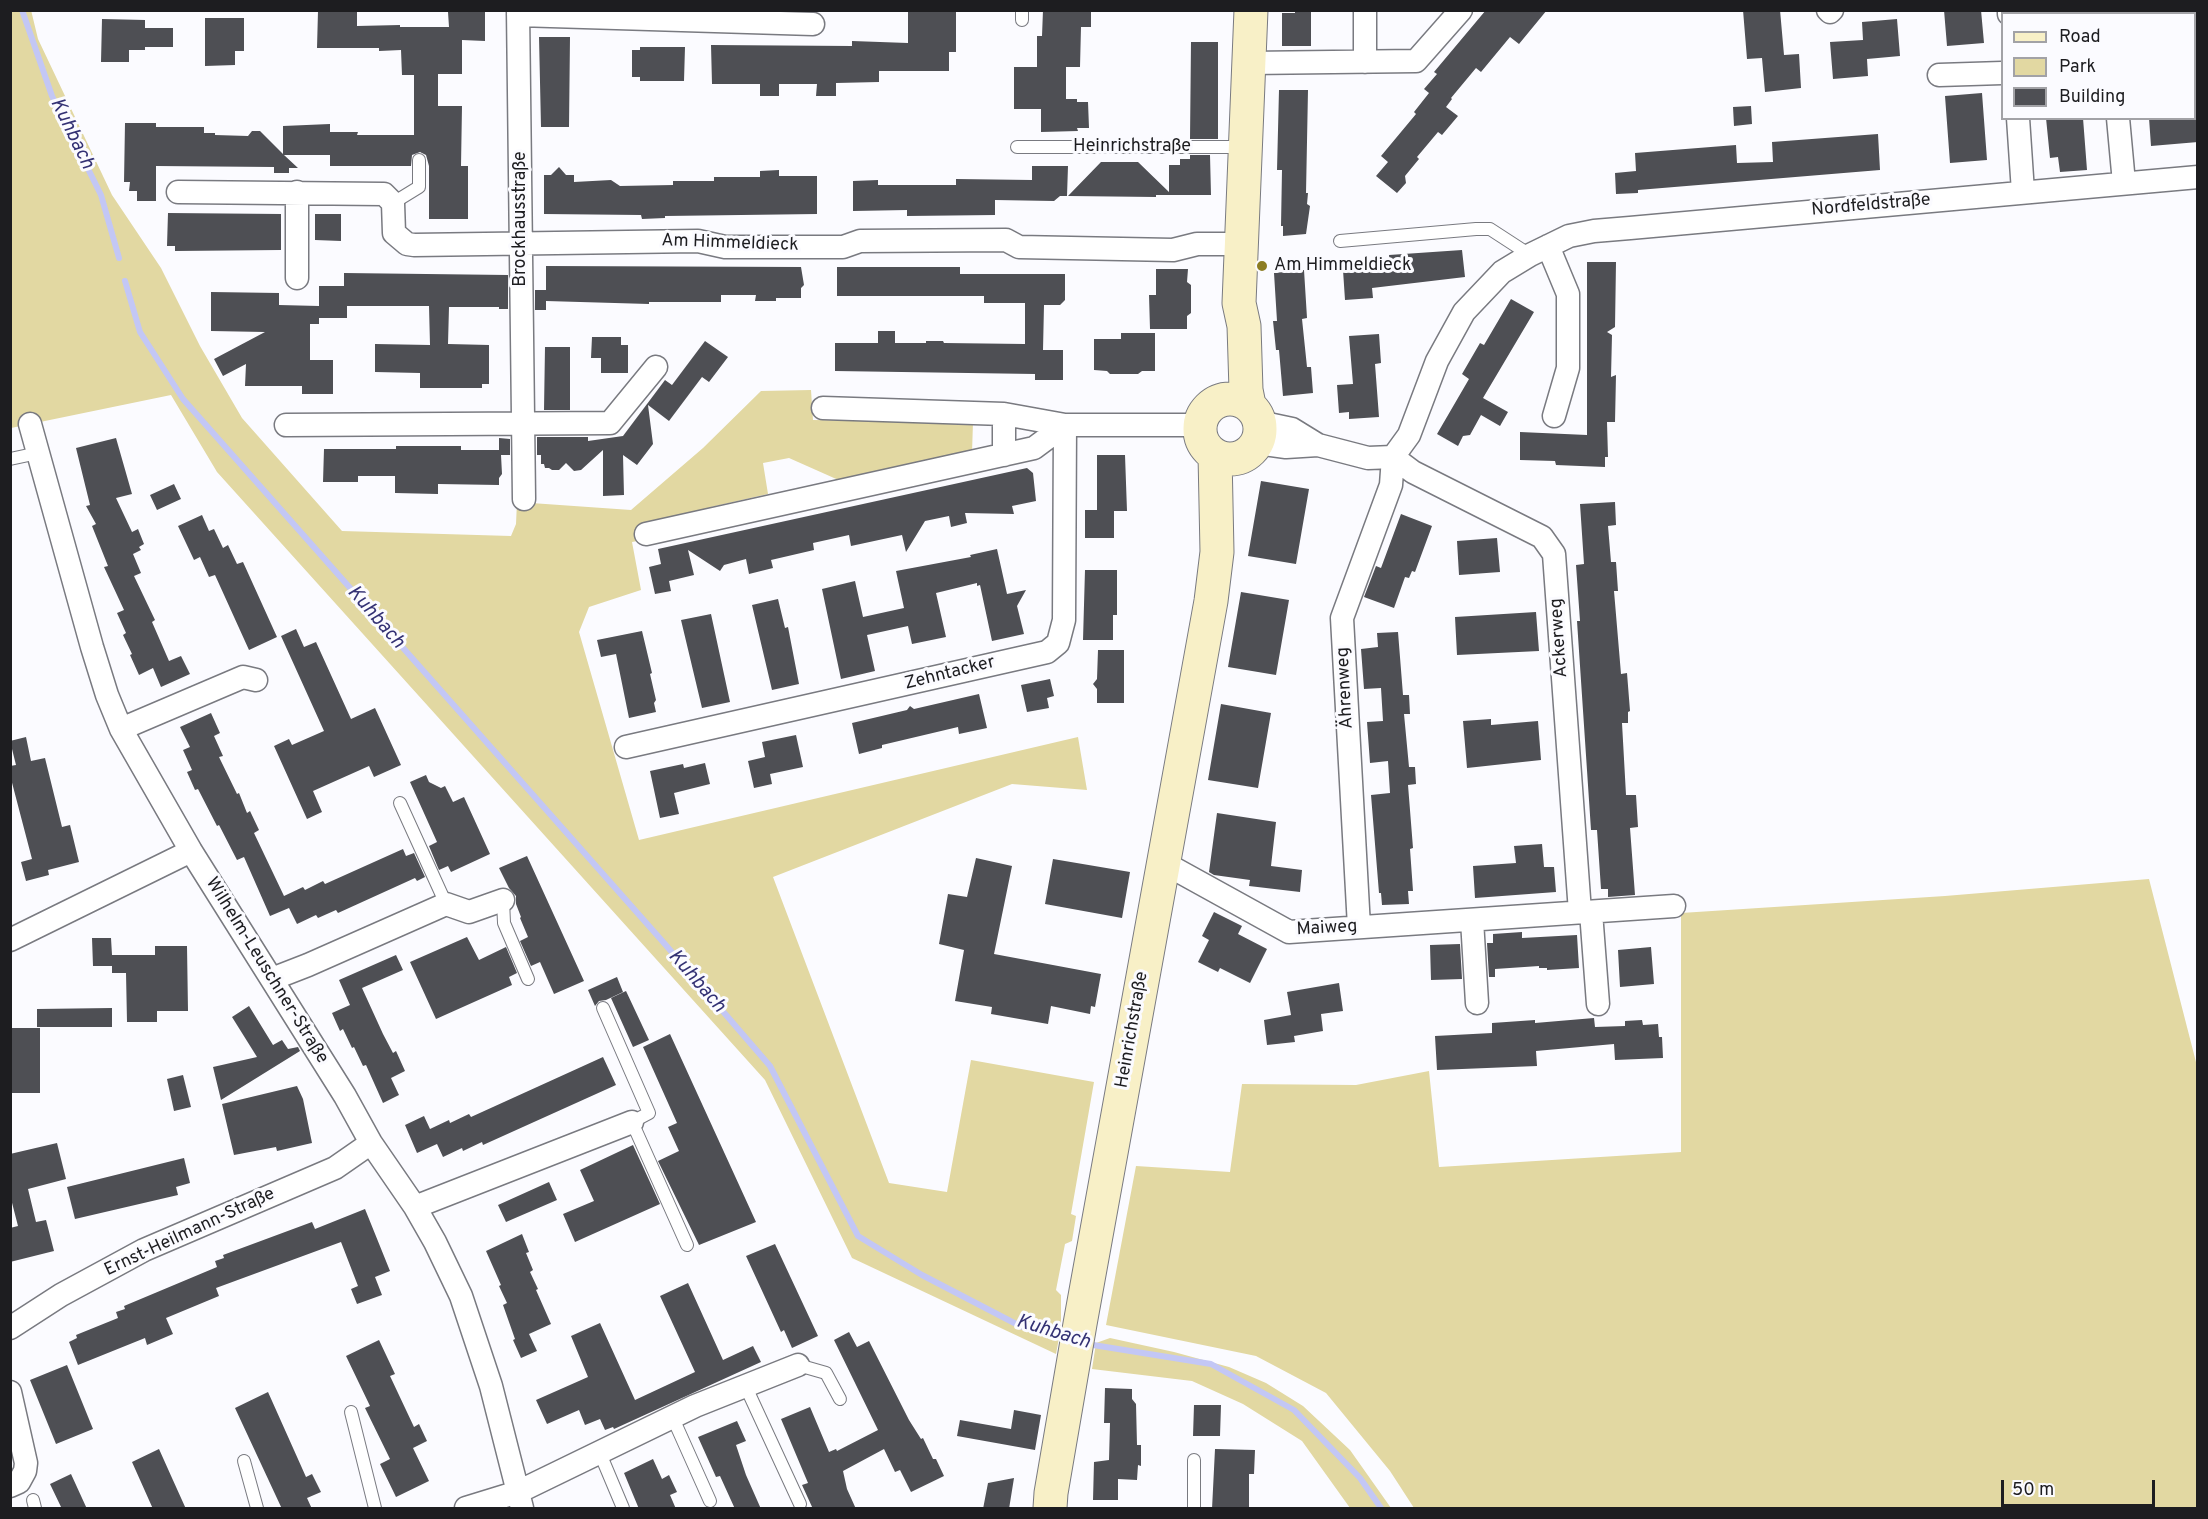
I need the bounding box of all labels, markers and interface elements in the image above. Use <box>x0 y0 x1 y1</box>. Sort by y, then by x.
legend <box>2001 12 2196 120</box>
text: Road <box>2059 26 2101 49</box>
text: Park <box>2059 56 2096 79</box>
text: Building <box>2059 86 2125 109</box>
water label: Kuhbach <box>44 95 98 173</box>
street label: Heinrichstraße <box>1073 136 1191 158</box>
street label: Brockhausstraße <box>510 151 532 287</box>
street label: Nordfeldstraße <box>1811 190 1931 222</box>
street label: Am Himmeldieck <box>661 231 799 257</box>
place label: Am Himmeldieck <box>1274 255 1412 277</box>
marker: Am Himmeldieck <box>1255 259 1269 273</box>
water label: Kuhbach <box>341 581 409 655</box>
street label: Ackerweg <box>1546 597 1574 679</box>
street label: Ährenweg <box>1333 647 1359 729</box>
street label: Zehntacker <box>903 652 997 696</box>
street label: Wilhelm-Leuschner-Straße <box>200 874 332 1068</box>
street label: Maiweg <box>1296 917 1358 941</box>
water label: Kuhbach <box>662 945 730 1019</box>
street label: Heinrichstraße <box>1112 970 1154 1090</box>
street label: Ernst-Heilmann-Straße <box>101 1184 279 1282</box>
water label: Kuhbach <box>1013 1310 1093 1356</box>
scale bar <box>2004 1468 2158 1506</box>
text: 50 m <box>2012 1479 2054 1502</box>

